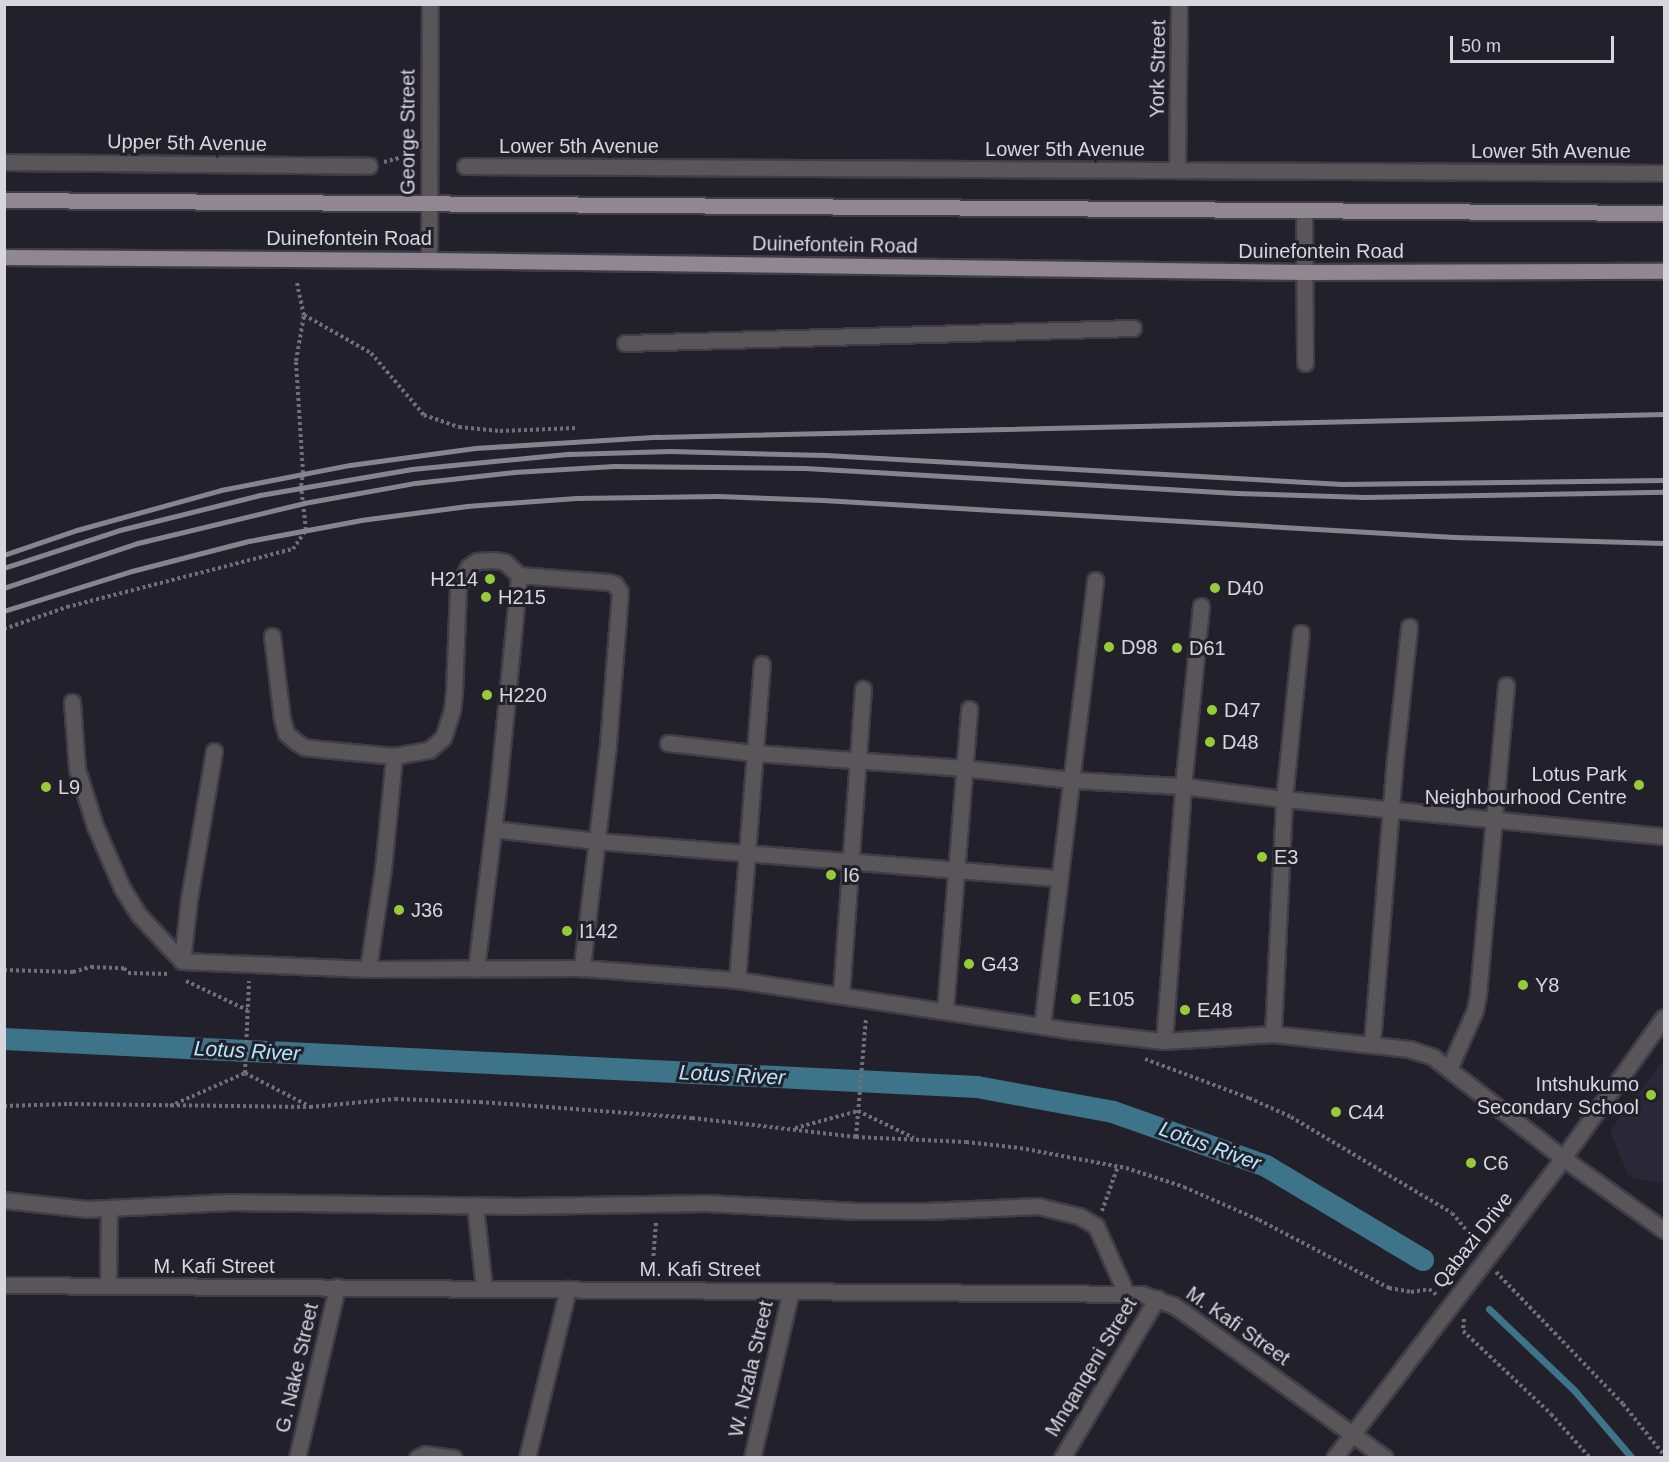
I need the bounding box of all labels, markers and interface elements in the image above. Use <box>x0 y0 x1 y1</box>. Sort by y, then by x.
street label: York Street <box>1145 20 1171 118</box>
scale bar <box>1453 24 1616 62</box>
text: 50 m <box>1461 36 1501 56</box>
street label: George Street <box>396 69 420 195</box>
street label: Upper 5th Avenue <box>106 130 268 156</box>
street label: Lower 5th Avenue <box>499 134 659 158</box>
street label: Lower 5th Avenue <box>985 137 1145 161</box>
street label: Lower 5th Avenue <box>1471 139 1631 163</box>
street label: Duinefontein Road <box>266 226 432 250</box>
street label: Duinefontein Road <box>752 232 918 258</box>
street label: Duinefontein Road <box>1238 239 1404 263</box>
place label: H214 <box>430 567 478 591</box>
marker: H214 <box>483 572 497 586</box>
place label: D40 <box>1227 576 1264 600</box>
marker: D40 <box>1208 581 1222 595</box>
place label: H215 <box>498 585 546 609</box>
marker: H215 <box>479 590 493 604</box>
place label: D98 <box>1121 635 1158 659</box>
place label: D61 <box>1189 636 1226 660</box>
marker: D98 <box>1102 640 1116 654</box>
marker: D61 <box>1170 641 1184 655</box>
place label: H220 <box>499 683 547 707</box>
marker: H220 <box>480 688 494 702</box>
place label: D47 <box>1224 698 1261 722</box>
marker: D47 <box>1205 703 1219 717</box>
place label: D48 <box>1222 730 1259 754</box>
marker: D48 <box>1203 735 1217 749</box>
place label: Lotus Park Neighbourhood Centre <box>1425 762 1627 809</box>
place label: L9 <box>58 775 80 799</box>
marker: Lotus Park Neighbourhood Centre <box>1632 778 1646 792</box>
marker: L9 <box>39 780 53 794</box>
place label: E3 <box>1274 845 1298 869</box>
marker: E3 <box>1255 850 1269 864</box>
place label: I6 <box>843 863 860 887</box>
marker: I6 <box>824 868 838 882</box>
place label: J36 <box>411 898 443 922</box>
marker: J36 <box>392 903 406 917</box>
place label: I142 <box>579 919 618 943</box>
marker: I142 <box>560 924 574 938</box>
place label: G43 <box>981 952 1019 976</box>
marker: G43 <box>962 957 976 971</box>
place label: Y8 <box>1535 973 1559 997</box>
marker: Y8 <box>1516 978 1530 992</box>
place label: E105 <box>1088 987 1135 1011</box>
marker: E105 <box>1069 992 1083 1006</box>
place label: E48 <box>1197 998 1233 1022</box>
marker: E48 <box>1178 1003 1192 1017</box>
water label: Lotus River <box>193 1036 301 1066</box>
water label: Lotus River <box>678 1060 786 1090</box>
place label: Intshukumo Secondary School <box>1477 1072 1639 1119</box>
marker: Intshukumo Secondary School <box>1644 1088 1658 1102</box>
place label: C44 <box>1348 1100 1385 1124</box>
marker: C44 <box>1329 1105 1343 1119</box>
water label: Lotus River <box>1156 1116 1264 1176</box>
place label: C6 <box>1483 1151 1509 1175</box>
marker: C6 <box>1464 1156 1478 1170</box>
street label: Qabazi Drive <box>1428 1187 1518 1293</box>
street label: M. Kafi Street <box>153 1254 275 1278</box>
street label: M. Kafi Street <box>639 1257 761 1281</box>
street label: M. Kafi Street <box>1181 1281 1295 1371</box>
street label: Mnqanqeni Street <box>1040 1293 1142 1441</box>
street label: W. Nzala Street <box>724 1299 778 1439</box>
street label: G. Nake Street <box>270 1301 324 1435</box>

